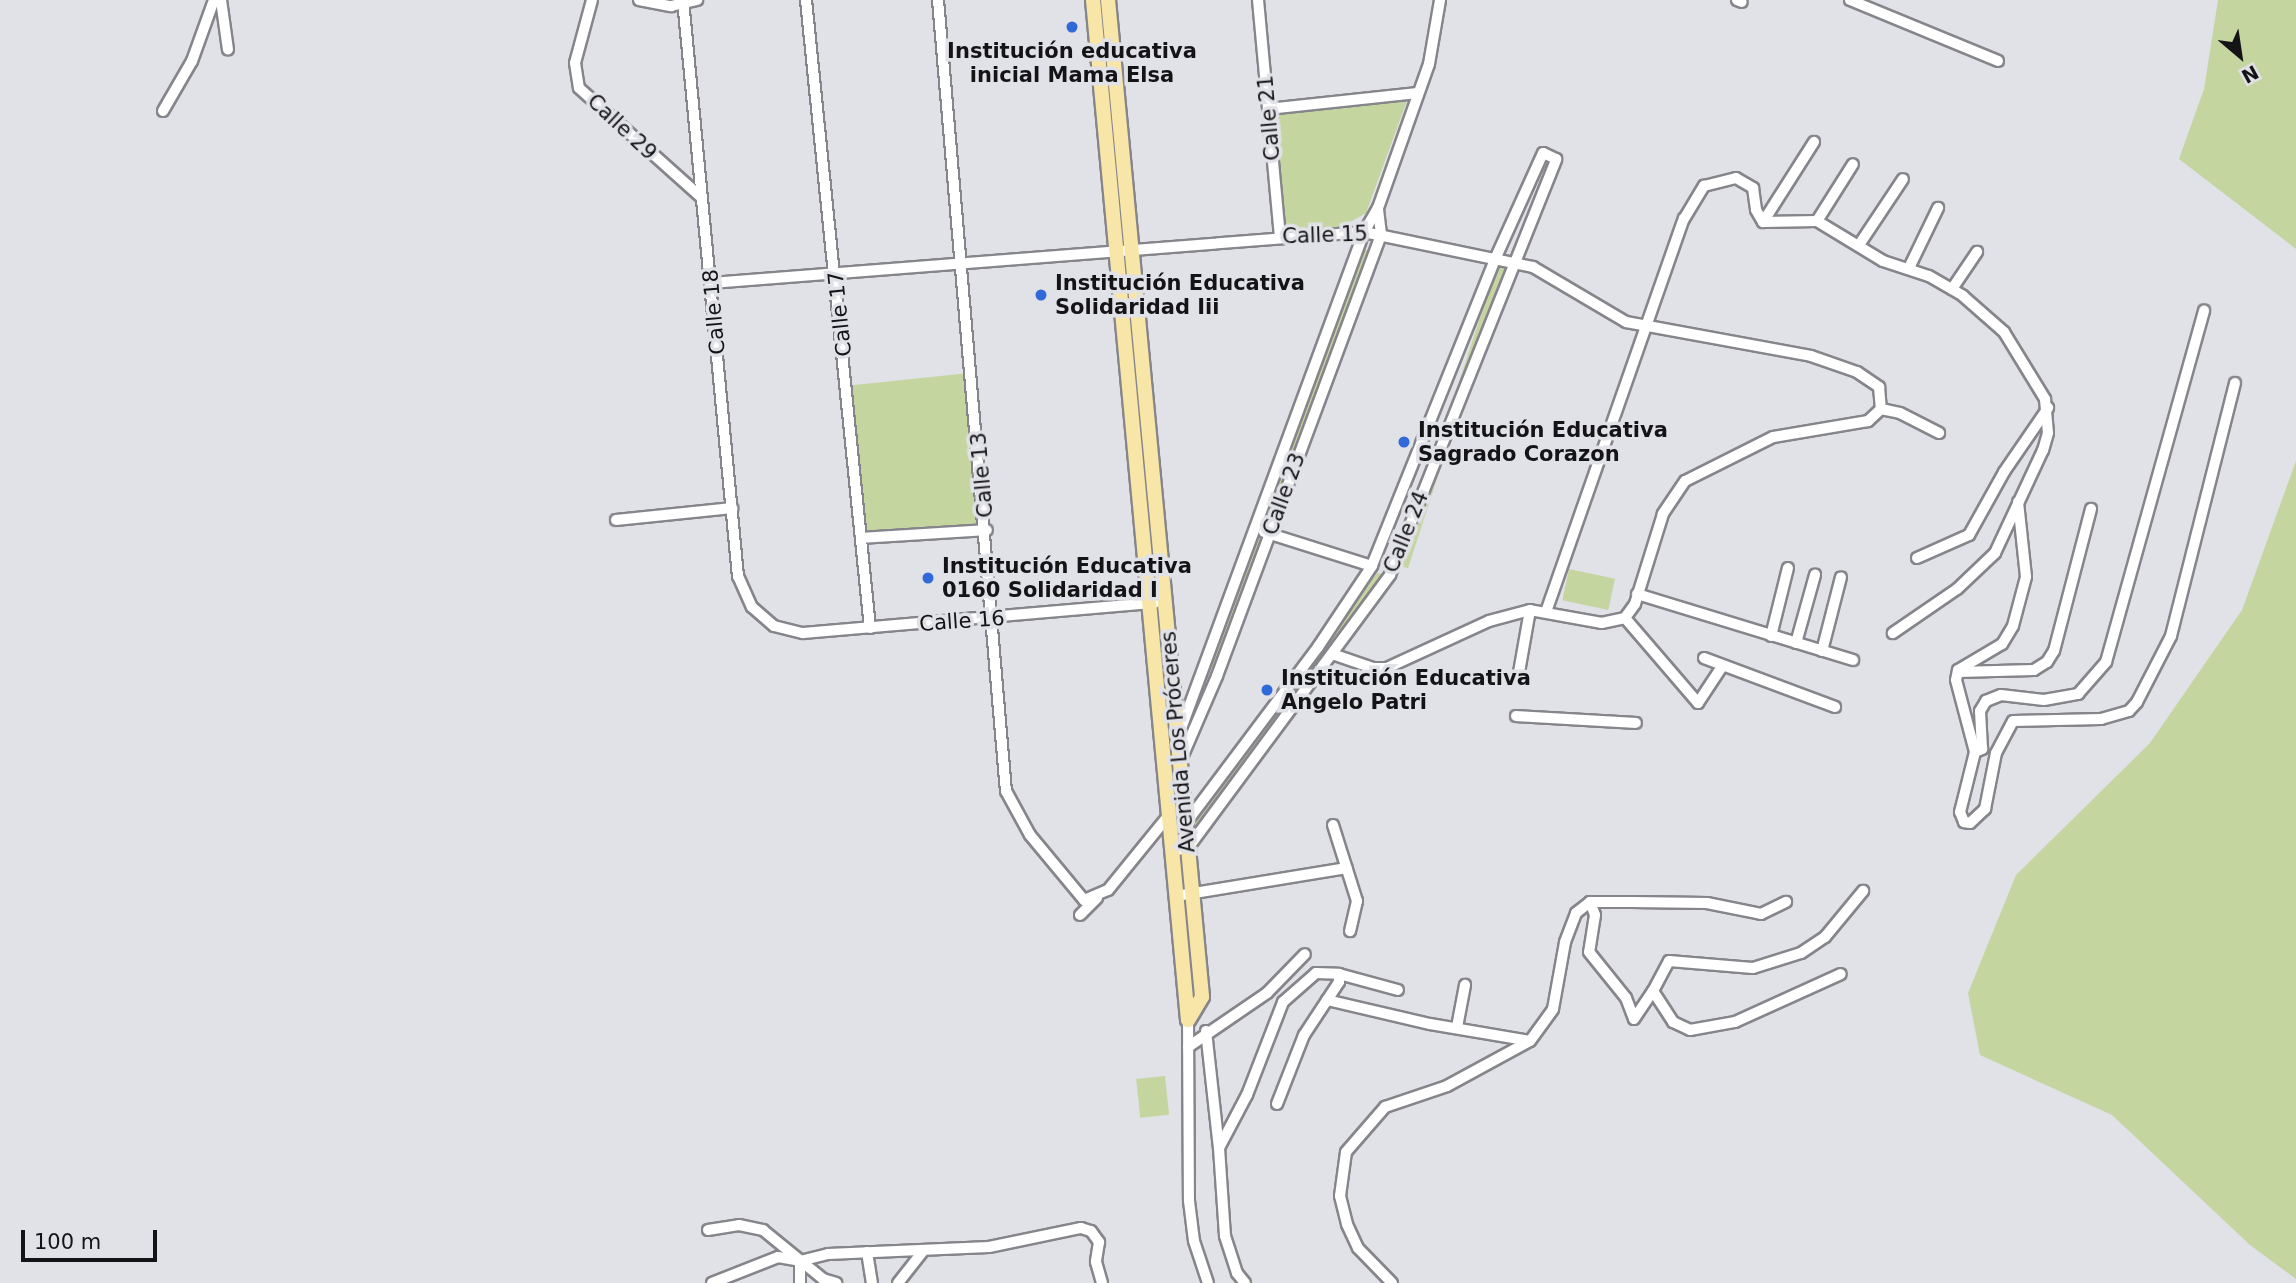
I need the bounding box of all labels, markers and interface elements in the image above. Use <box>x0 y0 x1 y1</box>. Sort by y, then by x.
marker: Institución educativa inicial Mama Elsa <box>1064 19 1080 35</box>
north arrow <box>2205 21 2275 91</box>
place label: Institución educativa inicial Mama Elsa <box>947 38 1197 88</box>
text: N <box>2238 61 2262 88</box>
street label: Calle 21 <box>1253 74 1285 162</box>
street label: Calle 29 <box>582 89 662 165</box>
street label: Calle 15 <box>1282 221 1368 249</box>
street label: Calle 18 <box>698 268 730 356</box>
street label: Calle 17 <box>823 270 857 358</box>
place label: Institución Educativa Solidaridad Iii <box>1055 270 1305 320</box>
marker: Institución Educativa Solidaridad Iii <box>1033 287 1049 303</box>
place label: Institución Educativa Sagrado Corazon <box>1418 417 1668 467</box>
street label: Calle 13 <box>966 431 998 519</box>
marker: Institución Educativa Sagrado Corazon <box>1396 434 1412 450</box>
street label: Calle 23 <box>1258 450 1310 538</box>
street label: Calle 24 <box>1378 488 1434 576</box>
place label: Institución Educativa 0160 Solidaridad I <box>942 553 1192 603</box>
marker: Institución Educativa 0160 Solidaridad I <box>920 570 936 586</box>
street label: Calle 16 <box>918 605 1006 637</box>
street label: Avenida Los Próceres <box>1156 630 1200 854</box>
place label: Institución Educativa Angelo Patri <box>1281 665 1531 715</box>
marker: Institución Educativa Angelo Patri <box>1259 682 1275 698</box>
scale bar <box>24 1216 161 1260</box>
text: 100 m <box>34 1230 101 1254</box>

